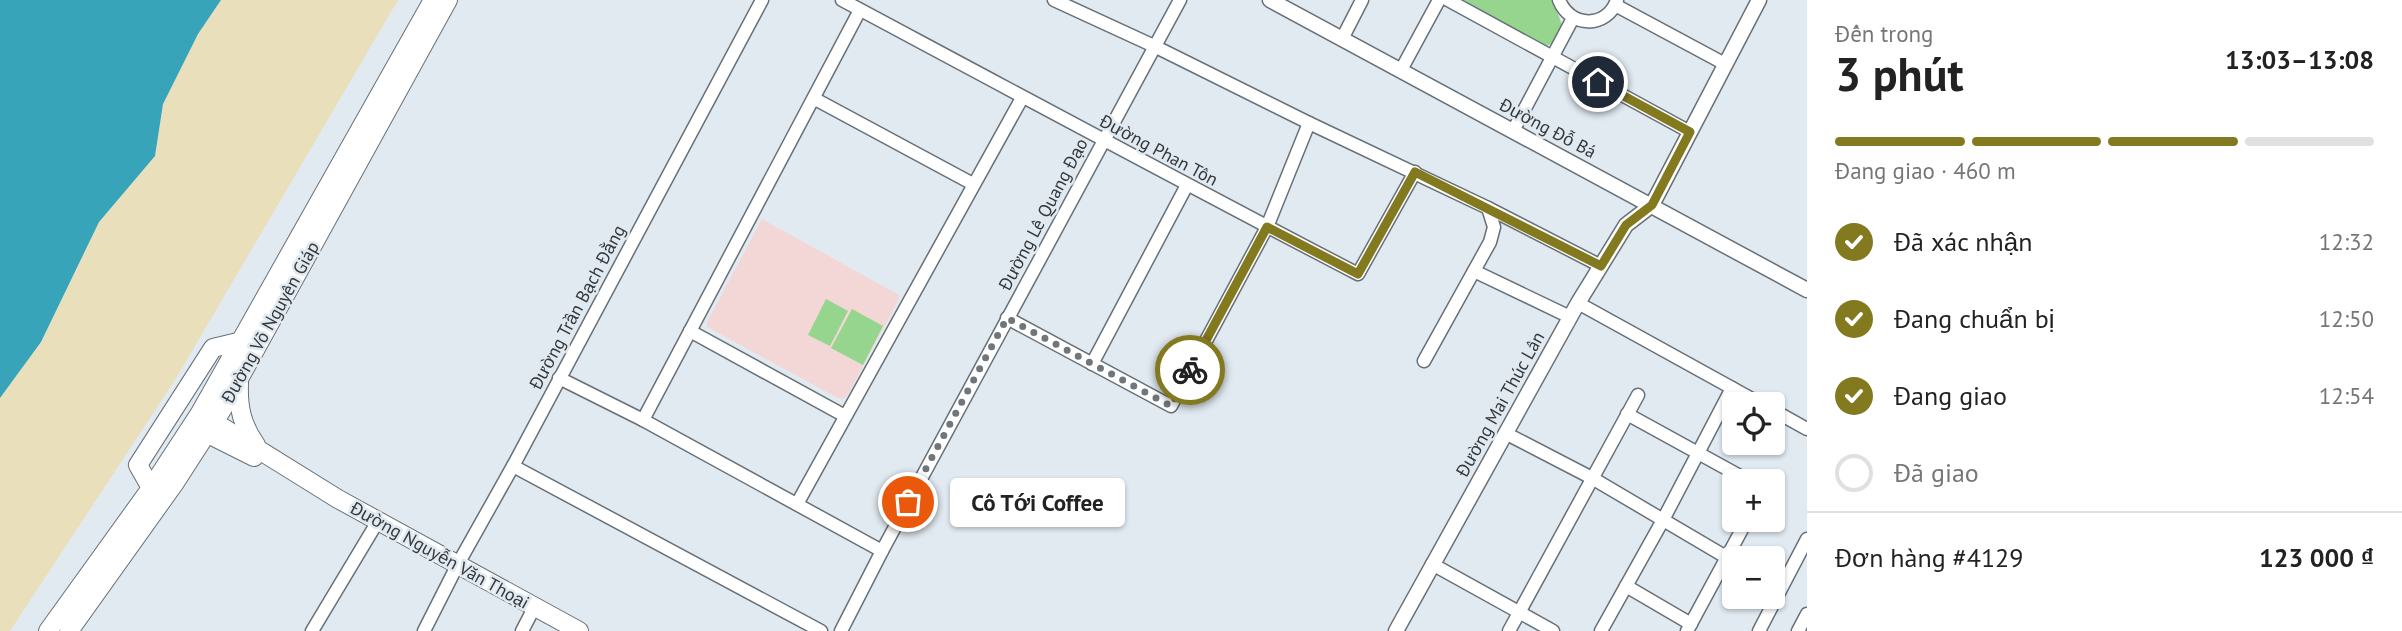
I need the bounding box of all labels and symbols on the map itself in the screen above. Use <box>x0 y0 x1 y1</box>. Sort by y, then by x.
pin <box>1568 52 1628 112</box>
street label: Đường Đỗ Bá <box>1495 92 1600 163</box>
street label: Đường Phan Tôn <box>1095 109 1222 191</box>
street label: Đường Lê Quang Đạo <box>993 134 1093 295</box>
street label: Đường Trần Bạch Đằng <box>523 221 630 394</box>
street label: Đường Võ Nguyên Giáp <box>216 237 324 408</box>
street label: Đường Mai Thúc Lân <box>1450 327 1549 481</box>
courier <box>1155 335 1225 405</box>
pin <box>878 472 938 532</box>
callout: Cô Tới Coffee <box>950 477 1125 526</box>
street label: Đường Nguyễn Văn Thoại <box>346 496 533 614</box>

